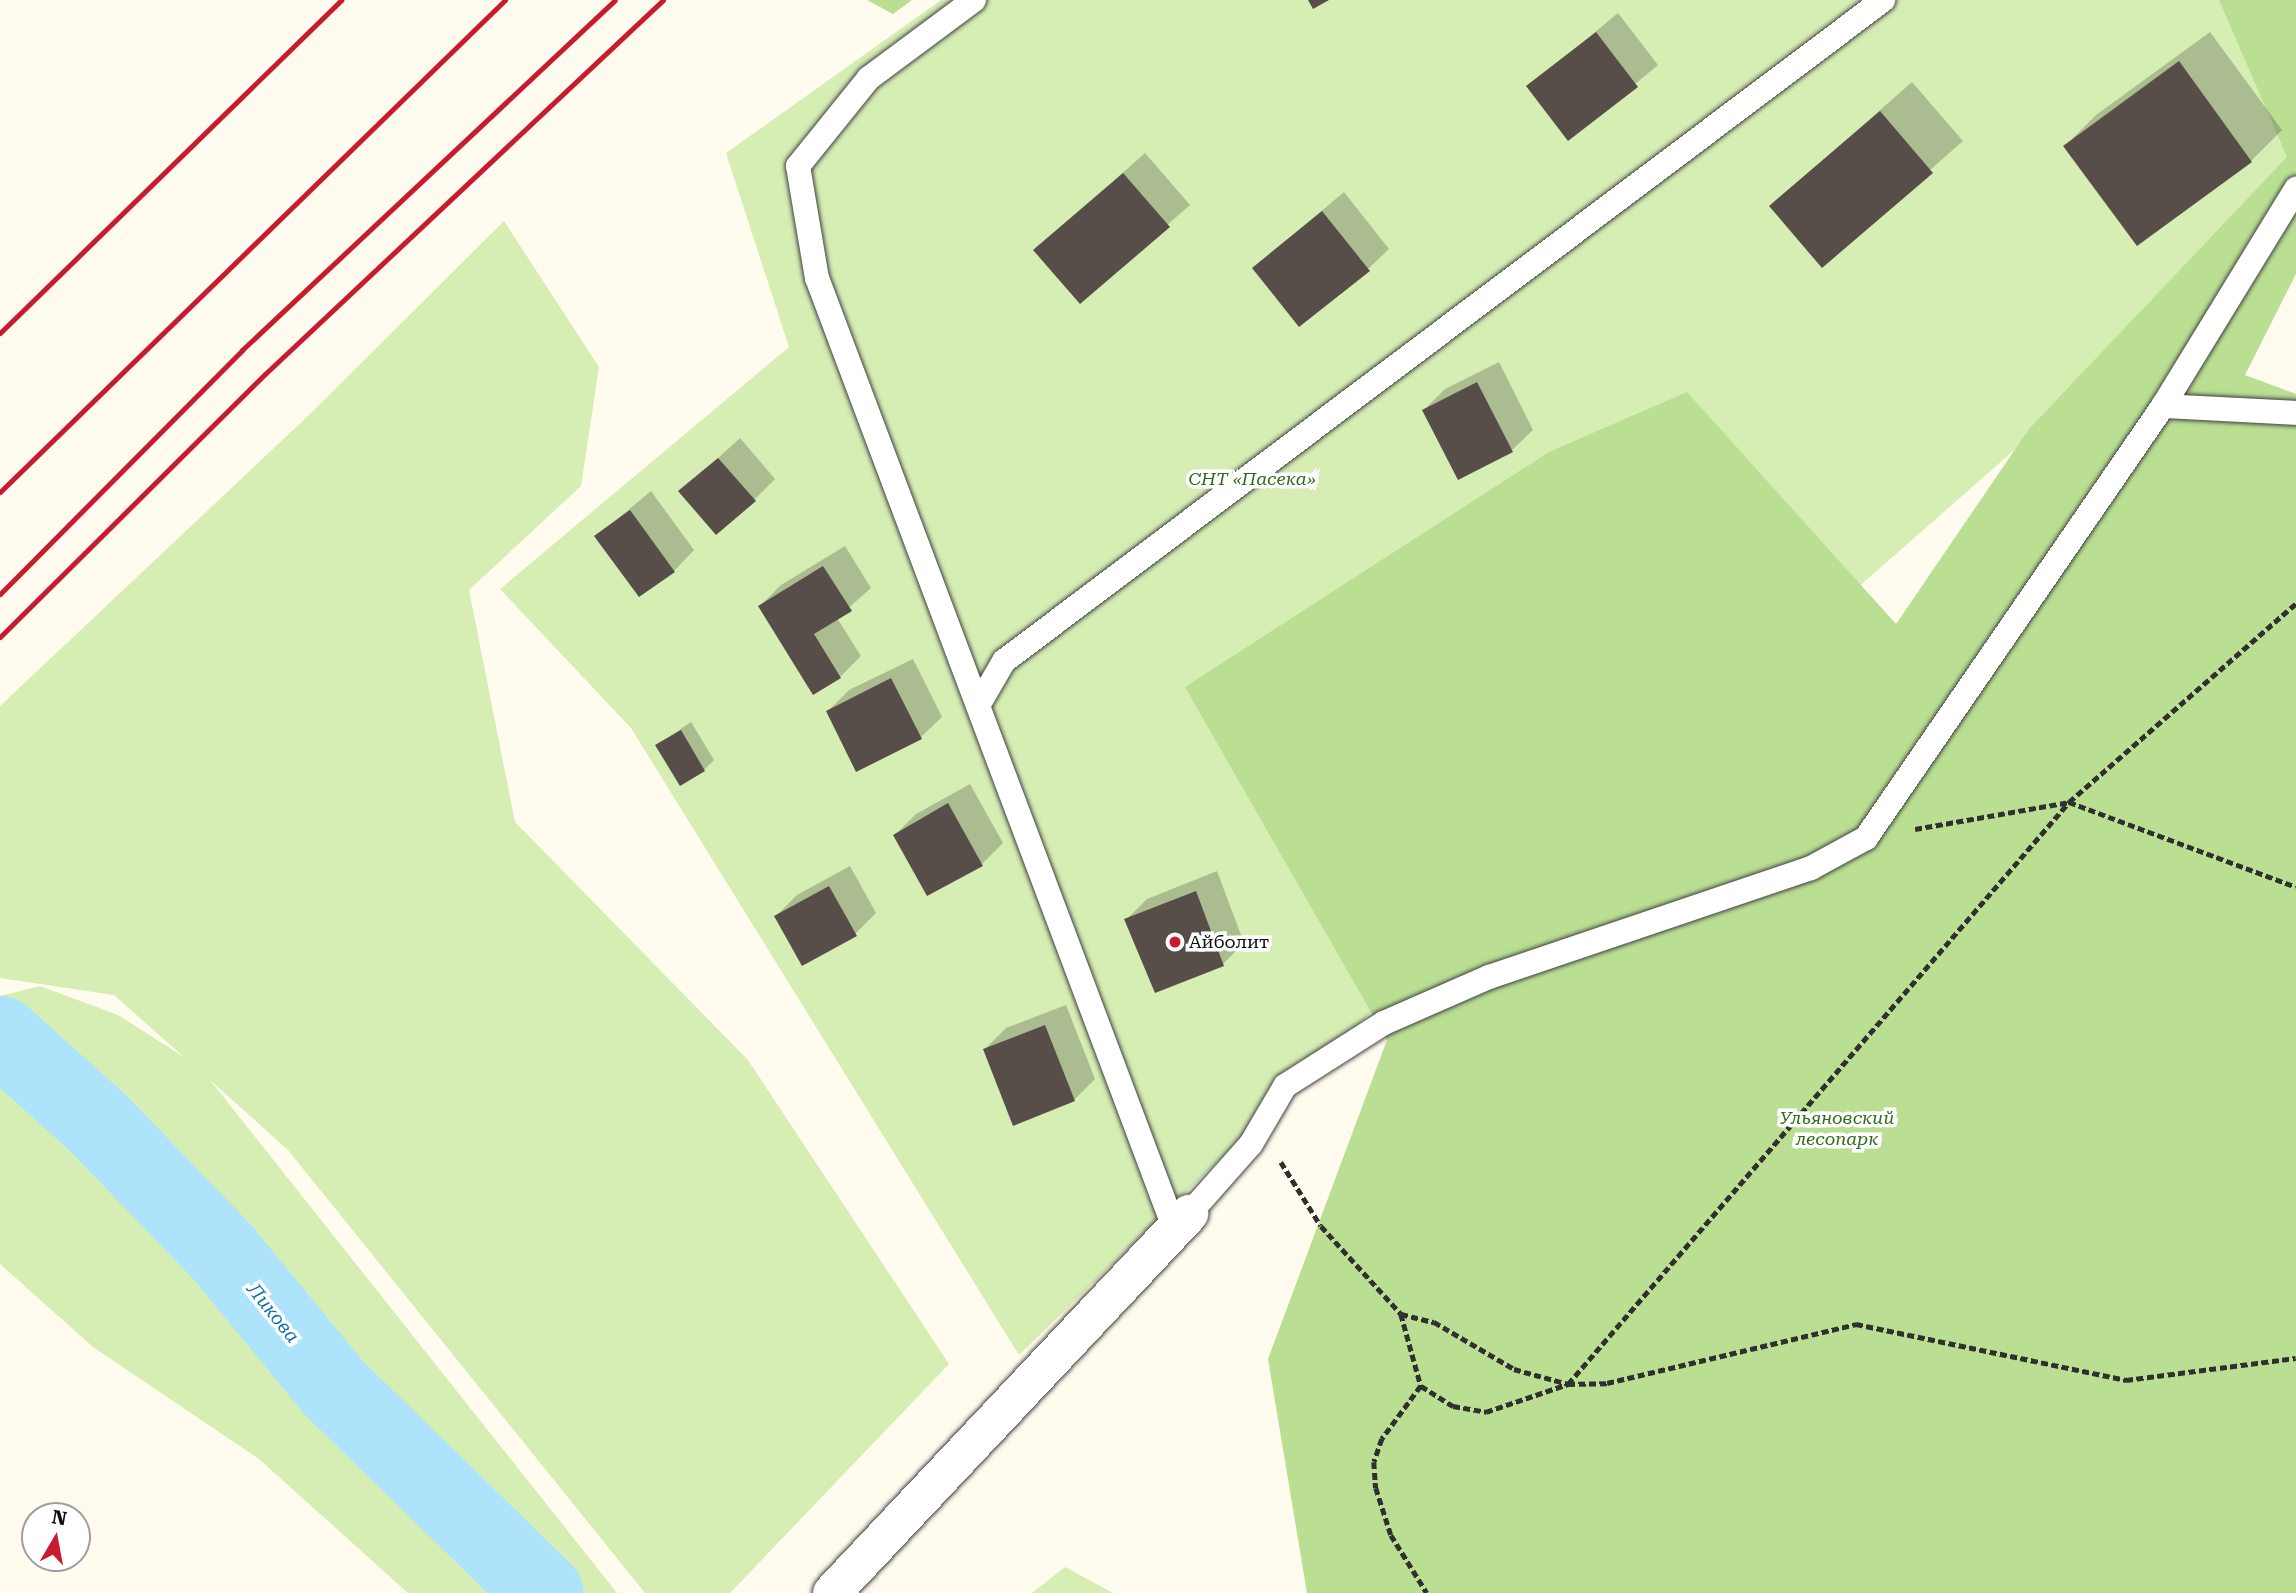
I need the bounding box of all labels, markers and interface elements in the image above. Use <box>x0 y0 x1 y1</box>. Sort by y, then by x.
park label: СНТ «Пасека» <box>1188 468 1316 490</box>
place label: Айболит <box>1189 931 1269 953</box>
marker: Айболит <box>1167 934 1183 950</box>
park label: Ульяновский лесопарк <box>1780 1108 1894 1150</box>
water label: Ликова <box>242 1279 304 1347</box>
north arrow <box>21 1502 91 1572</box>
text: N <box>50 1505 69 1530</box>

